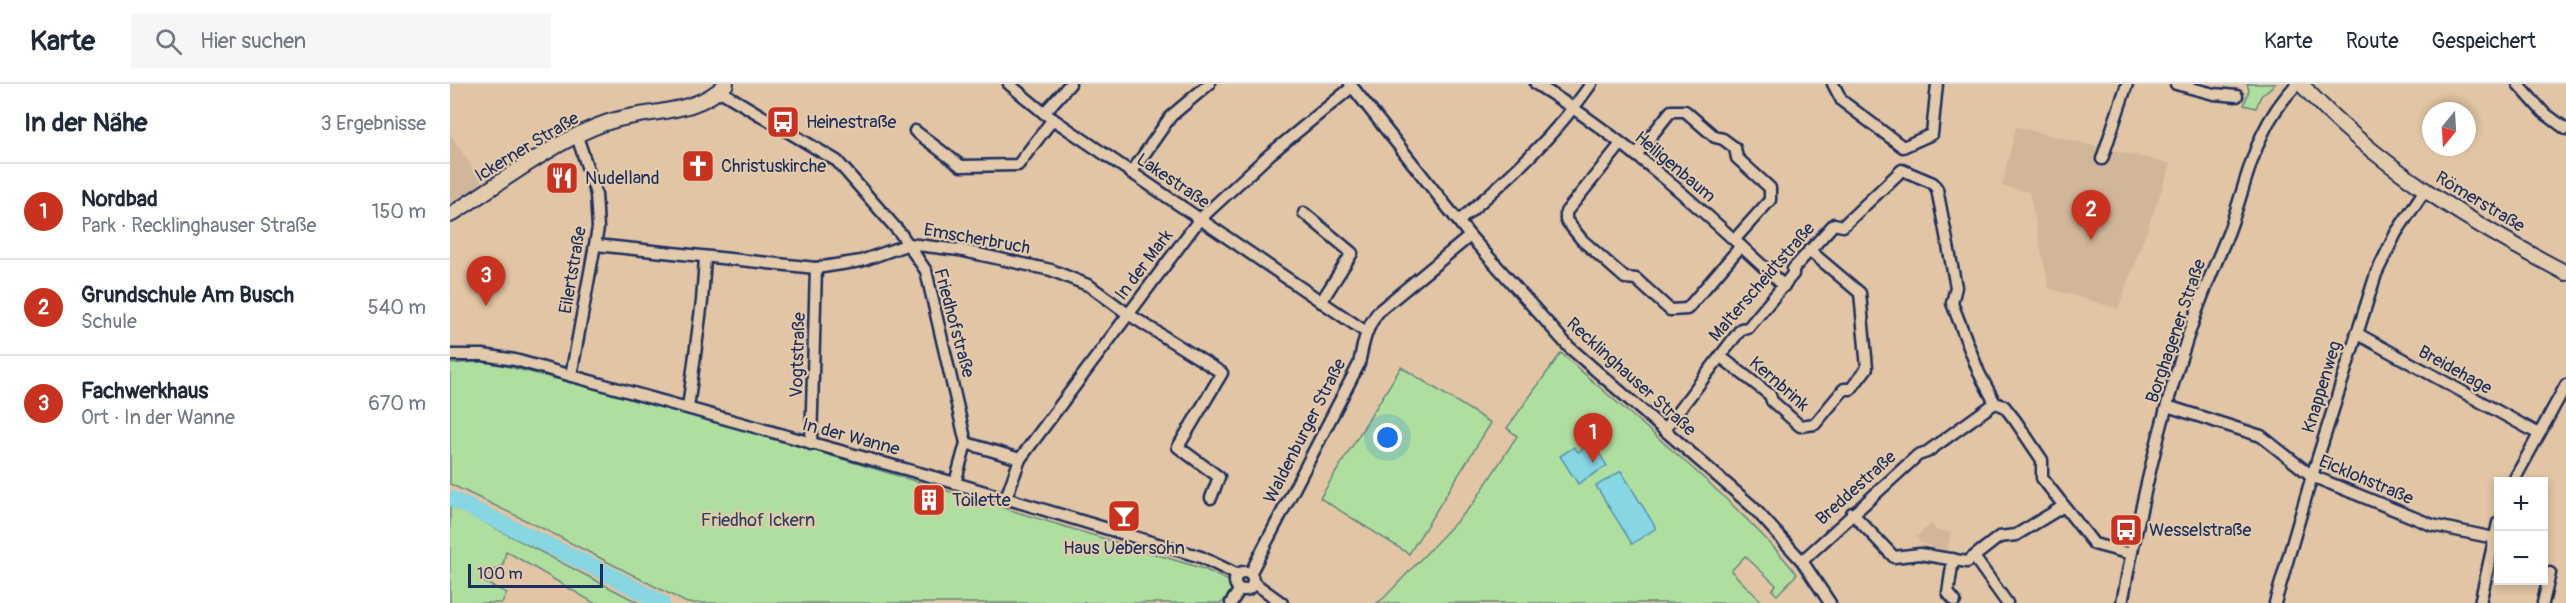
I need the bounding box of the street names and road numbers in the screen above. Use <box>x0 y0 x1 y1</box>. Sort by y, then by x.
street label: Ickerner Straße <box>471 107 583 187</box>
street label: Heiligenbaum <box>1630 126 1720 208</box>
street label: Lakestraße <box>1132 148 1214 214</box>
street label: Römerstraße <box>2431 166 2529 238</box>
street label: Malterscheidtstraße <box>1704 217 1820 346</box>
street label: Emscherbruch <box>922 218 1032 260</box>
street label: Eilertstraße <box>554 224 592 315</box>
street label: In der Mark <box>1110 225 1178 305</box>
street label: Borghagener Straße <box>2141 256 2211 406</box>
street label: Friedhofstraße <box>928 266 980 380</box>
street label: Vogtstraße <box>785 312 811 398</box>
street label: Recklinghauser Straße <box>1561 313 1701 441</box>
street label: Knappenweg <box>2297 338 2347 436</box>
street label: Breidehage <box>2414 340 2496 400</box>
street label: Kernbrink <box>1744 352 1814 417</box>
street label: Waldenburger Straße <box>1259 355 1352 507</box>
street label: In der Wanne <box>800 413 902 461</box>
street label: Breddestraße <box>1811 446 1901 530</box>
street label: Eicklohstraße <box>2315 450 2417 510</box>

